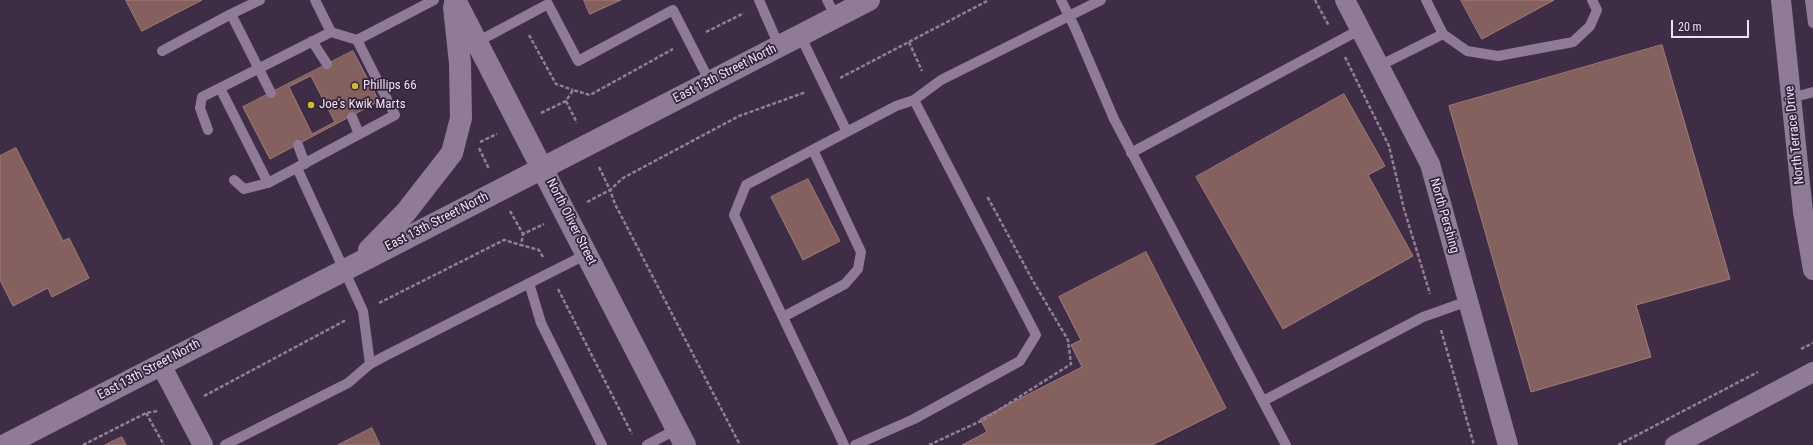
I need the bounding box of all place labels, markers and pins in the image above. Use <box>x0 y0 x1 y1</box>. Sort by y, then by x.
place label: Phillips 66 <box>363 78 417 94</box>
marker: Phillips 66 <box>350 81 360 91</box>
place label: Joe's Kwik Marts <box>319 97 406 113</box>
marker: Joe's Kwik Marts <box>306 100 316 110</box>

